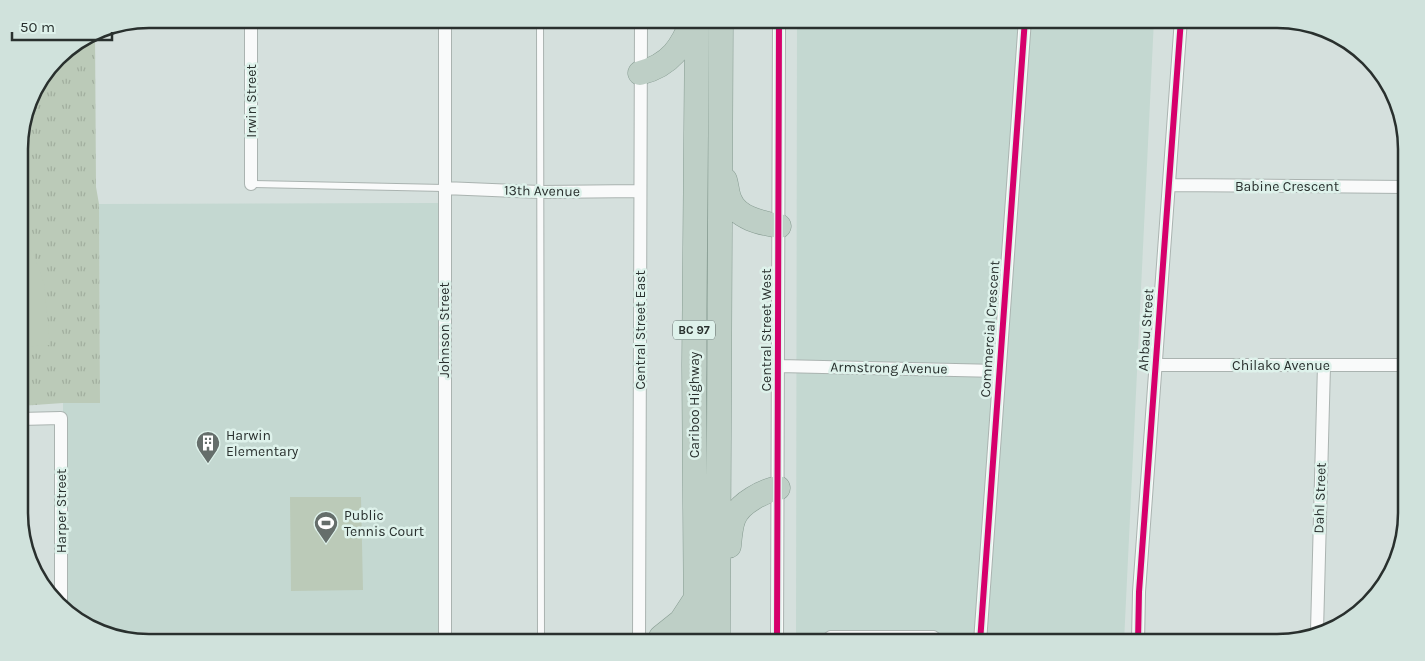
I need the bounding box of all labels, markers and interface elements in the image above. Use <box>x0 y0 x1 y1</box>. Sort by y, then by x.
scale bar <box>12 10 112 42</box>
text: 50 m <box>20 18 55 36</box>
street label: Irwin Street <box>243 64 260 138</box>
street label: Babine Crescent <box>1235 178 1339 195</box>
street label: 13th Avenue <box>504 182 580 200</box>
street label: Commercial Crescent <box>977 260 1003 398</box>
street label: Central Street West <box>758 268 775 392</box>
street label: Central Street East <box>632 270 649 390</box>
street label: Johnson Street <box>436 282 453 378</box>
street label: Ahbau Street <box>1135 288 1157 372</box>
road number: BC 97 <box>673 320 715 340</box>
street label: Cariboo Highway <box>686 351 703 458</box>
street label: Chilako Avenue <box>1232 357 1330 374</box>
street label: Armstrong Avenue <box>830 358 948 378</box>
place label: Harwin Elementary <box>226 427 299 460</box>
building icon: Harwin Elementary <box>195 430 221 464</box>
street label: Dahl Street <box>1310 462 1330 534</box>
street label: Harper Street <box>53 469 70 553</box>
place label: Public Tennis Court <box>344 507 424 540</box>
sports icon: Public Tennis Court <box>313 510 339 544</box>

